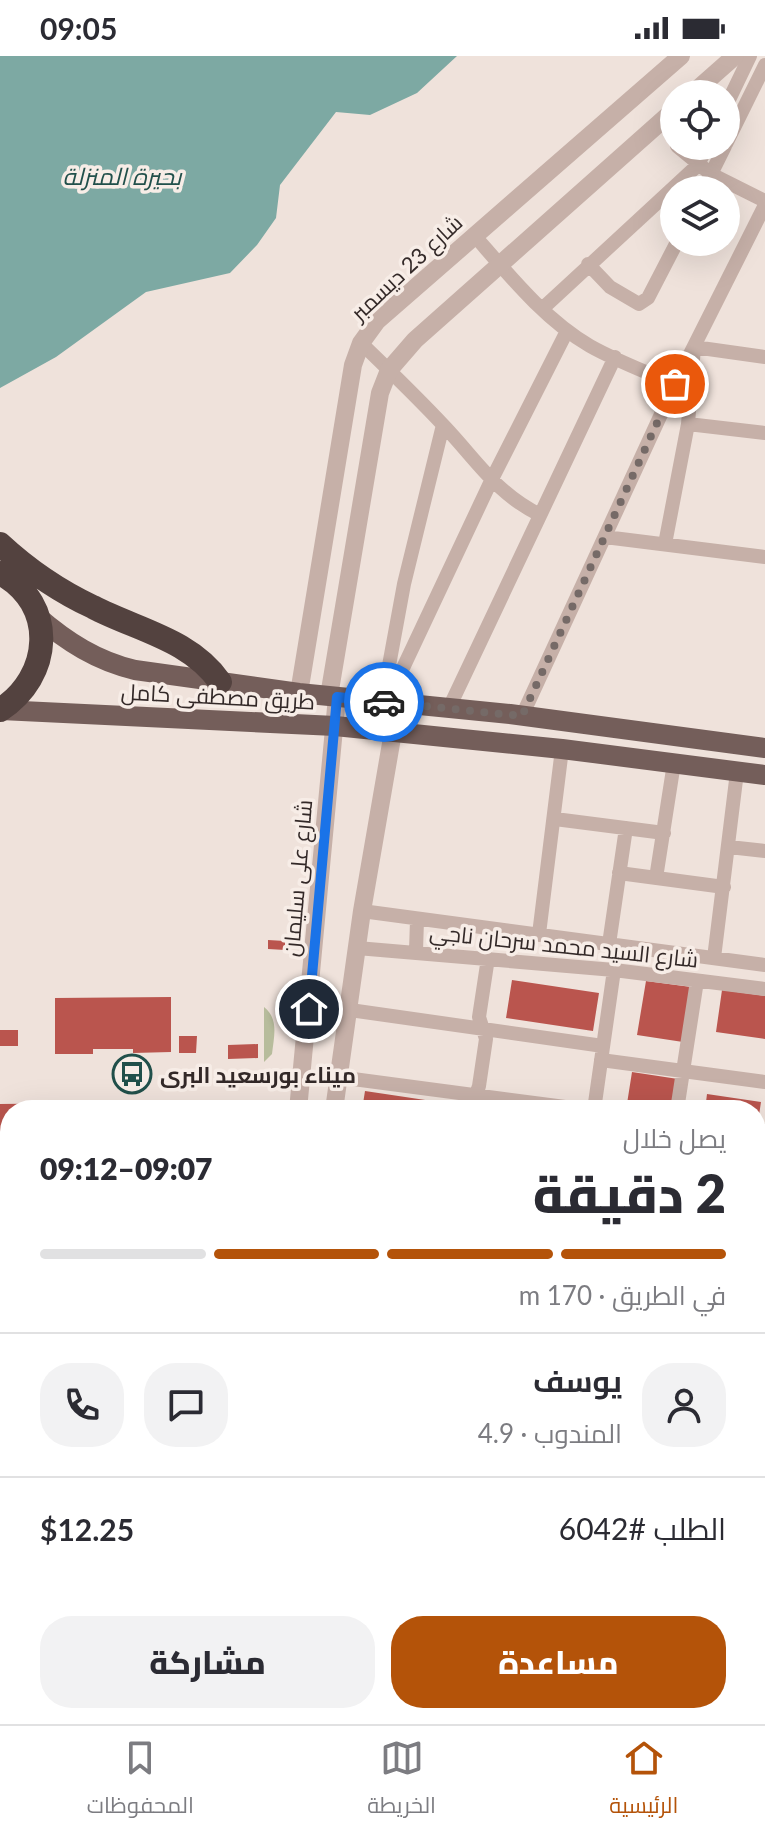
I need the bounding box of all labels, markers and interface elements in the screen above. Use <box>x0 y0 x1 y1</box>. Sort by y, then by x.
text: 09:05 <box>40 10 117 46</box>
map controls <box>660 80 740 256</box>
button: locate <box>660 80 740 160</box>
water label: بحيرة المنزلة <box>63 161 183 191</box>
button: layers <box>660 176 740 256</box>
street label: شارع 23 ديسمبر <box>343 208 469 328</box>
pin <box>641 350 709 418</box>
icon: bag <box>653 362 697 406</box>
courier <box>344 662 424 742</box>
street label: طريق مصطفى كامل <box>120 677 316 716</box>
icon: car <box>362 680 406 724</box>
street label: شارع على سليمان <box>277 798 319 958</box>
street label: شارع السيد محمد سرحان ناجي <box>428 917 700 977</box>
pin <box>275 975 343 1043</box>
icon: home <box>287 987 331 1031</box>
bus stop icon: ميناء بورسعيد البرى <box>111 1053 153 1095</box>
place label: ميناء بورسعيد البرى <box>160 1061 356 1089</box>
text: يصل خلال <box>623 1122 726 1154</box>
text: 09:07–09:12 <box>40 1150 213 1186</box>
text: 2 دقيقة <box>533 1162 726 1224</box>
text: في الطريق · 170 m <box>519 1279 726 1311</box>
text: يوسف <box>533 1362 622 1398</box>
button: phone <box>40 1363 124 1447</box>
button: chat <box>144 1363 228 1447</box>
button: person <box>642 1363 726 1447</box>
text: المندوب · 4.9 <box>478 1417 622 1449</box>
text: الطلب #6042 <box>559 1510 726 1546</box>
text: $12.25 <box>40 1511 134 1547</box>
button: مشاركة <box>40 1616 375 1708</box>
button: مساعدة <box>391 1616 726 1708</box>
tab: المحفوظات <box>87 1736 194 1826</box>
tab: الخريطة <box>367 1736 436 1826</box>
tab: الرئيسية <box>609 1736 678 1826</box>

